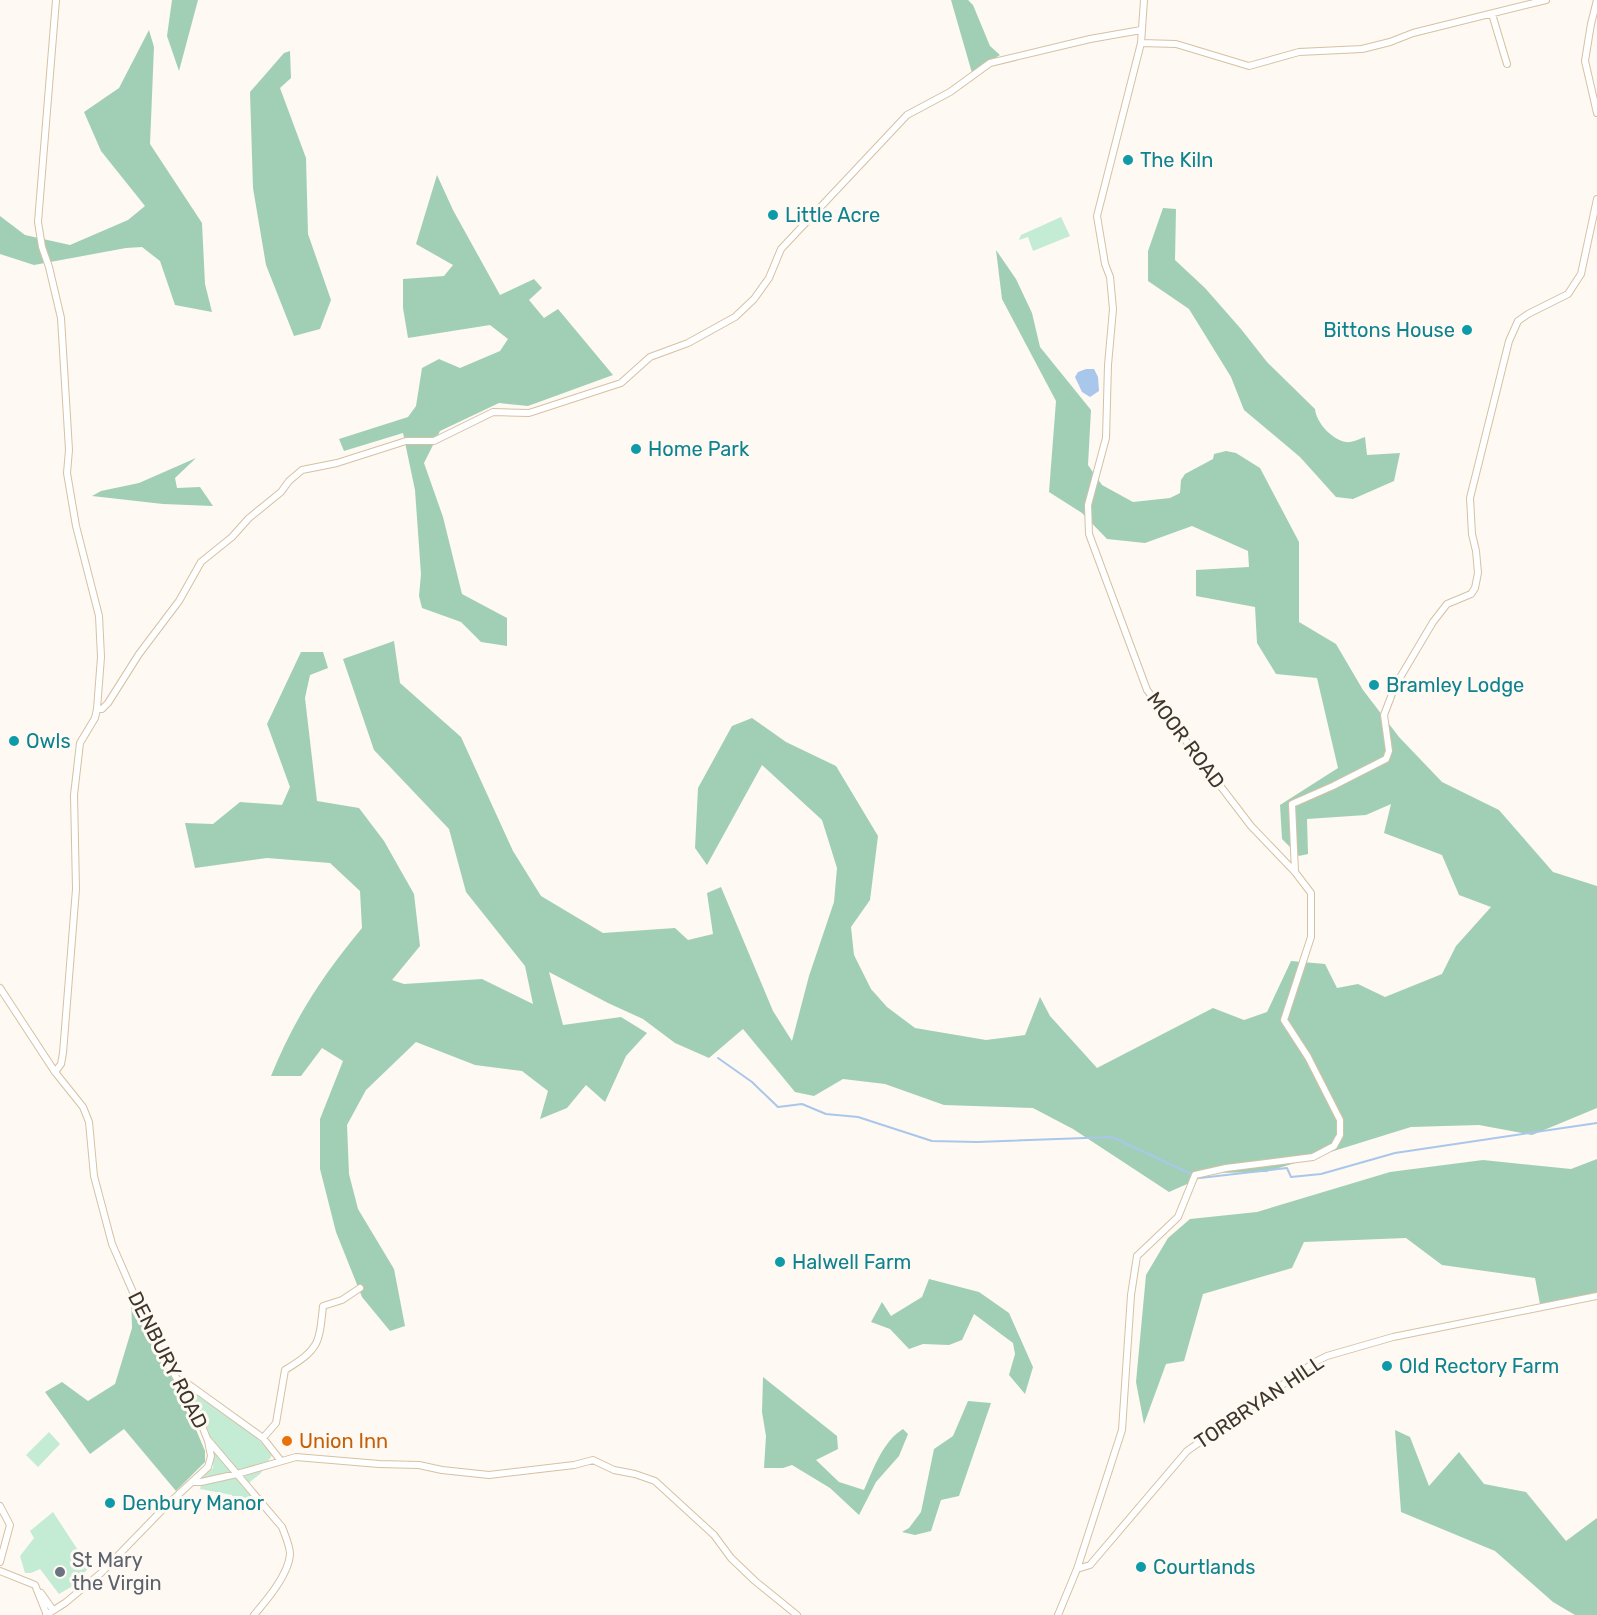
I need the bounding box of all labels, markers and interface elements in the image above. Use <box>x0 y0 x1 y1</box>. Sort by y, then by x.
place label: The Kiln <box>1140 148 1213 172</box>
marker: The Kiln <box>1121 153 1135 167</box>
place label: Little Acre <box>785 203 880 227</box>
marker: Little Acre <box>766 208 780 222</box>
place label: Bittons House <box>1323 318 1455 342</box>
marker: Bittons House <box>1460 323 1474 337</box>
place label: Home Park <box>648 437 750 461</box>
marker: Home Park <box>629 442 643 456</box>
place label: Bramley Lodge <box>1386 673 1524 697</box>
marker: Bramley Lodge <box>1367 678 1381 692</box>
street label: MOOR ROAD <box>1142 687 1230 793</box>
place label: Owls <box>26 729 71 753</box>
marker: Owls <box>7 734 21 748</box>
place label: Halwell Farm <box>792 1250 911 1274</box>
marker: Halwell Farm <box>773 1255 787 1269</box>
street label: DENBURY ROAD <box>123 1287 213 1433</box>
street label: TORBRYAN HILL <box>1190 1350 1328 1454</box>
place label: Old Rectory Farm <box>1399 1354 1559 1378</box>
marker: Old Rectory Farm <box>1380 1359 1394 1373</box>
place label: Union Inn <box>299 1429 388 1453</box>
marker: Union Inn <box>280 1434 294 1448</box>
place label: Denbury Manor <box>122 1491 265 1515</box>
marker: Denbury Manor <box>103 1496 117 1510</box>
place label: St Mary the Virgin <box>72 1548 162 1595</box>
place label: Courtlands <box>1153 1555 1255 1579</box>
marker: Courtlands <box>1134 1560 1148 1574</box>
marker: St Mary the Virgin <box>53 1565 67 1579</box>

